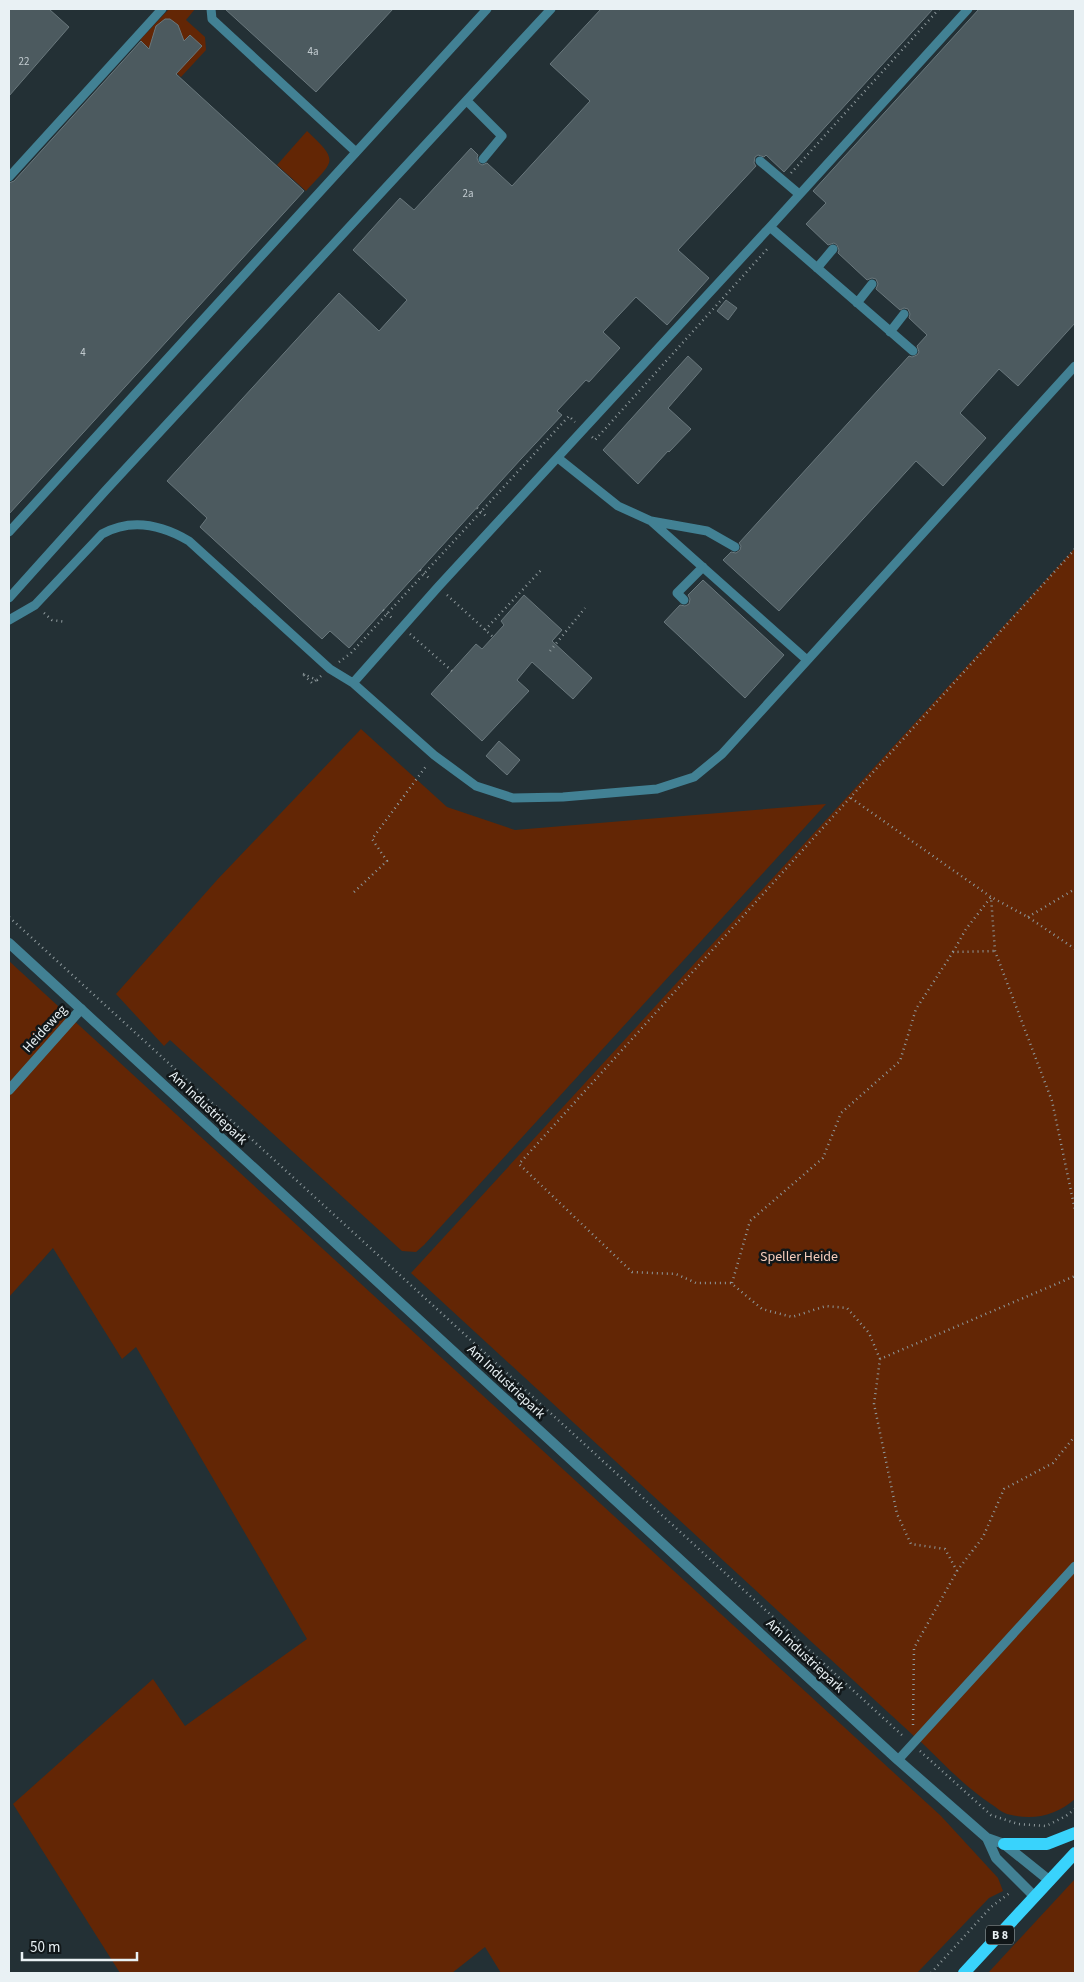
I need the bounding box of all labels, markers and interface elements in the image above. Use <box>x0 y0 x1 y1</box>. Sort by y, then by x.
house number: 4a <box>307 44 319 59</box>
house number: 22 <box>19 54 29 69</box>
house number: 2a <box>462 186 474 201</box>
house number: 4 <box>80 345 86 360</box>
street label: Heideweg <box>18 1001 72 1057</box>
street label: Am Industriepark <box>164 1066 252 1150</box>
park label: Speller Heide <box>760 1247 838 1267</box>
street label: Am Industriepark <box>462 1340 550 1424</box>
street label: Am Industriepark <box>761 1614 849 1698</box>
road number: B 8 <box>986 1926 1014 1944</box>
scale bar <box>22 1930 138 1962</box>
text: 50 m <box>30 1937 60 1958</box>

